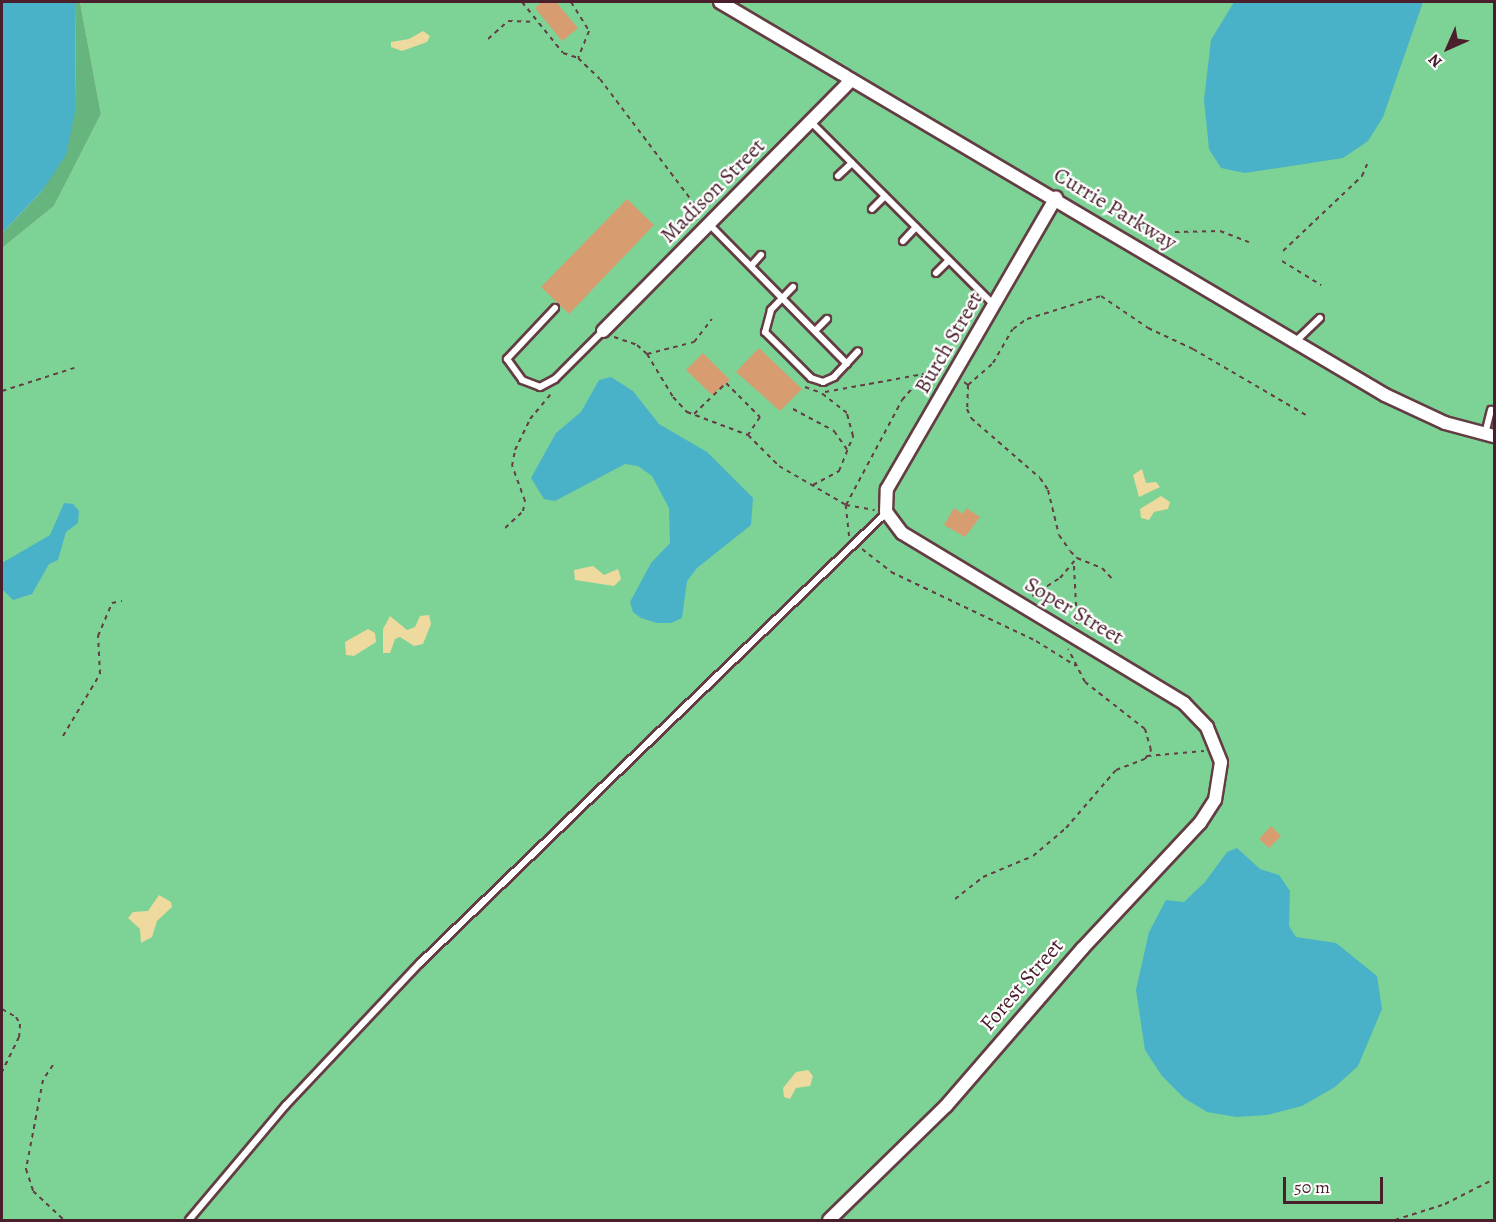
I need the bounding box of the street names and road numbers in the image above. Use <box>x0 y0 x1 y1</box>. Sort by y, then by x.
street label: Madison Street <box>655 133 771 249</box>
street label: Currie Parkway <box>1049 162 1181 256</box>
street label: Burch Street <box>909 288 989 398</box>
street label: Soper Street <box>1020 571 1128 651</box>
street label: Forest Street <box>975 933 1069 1037</box>

